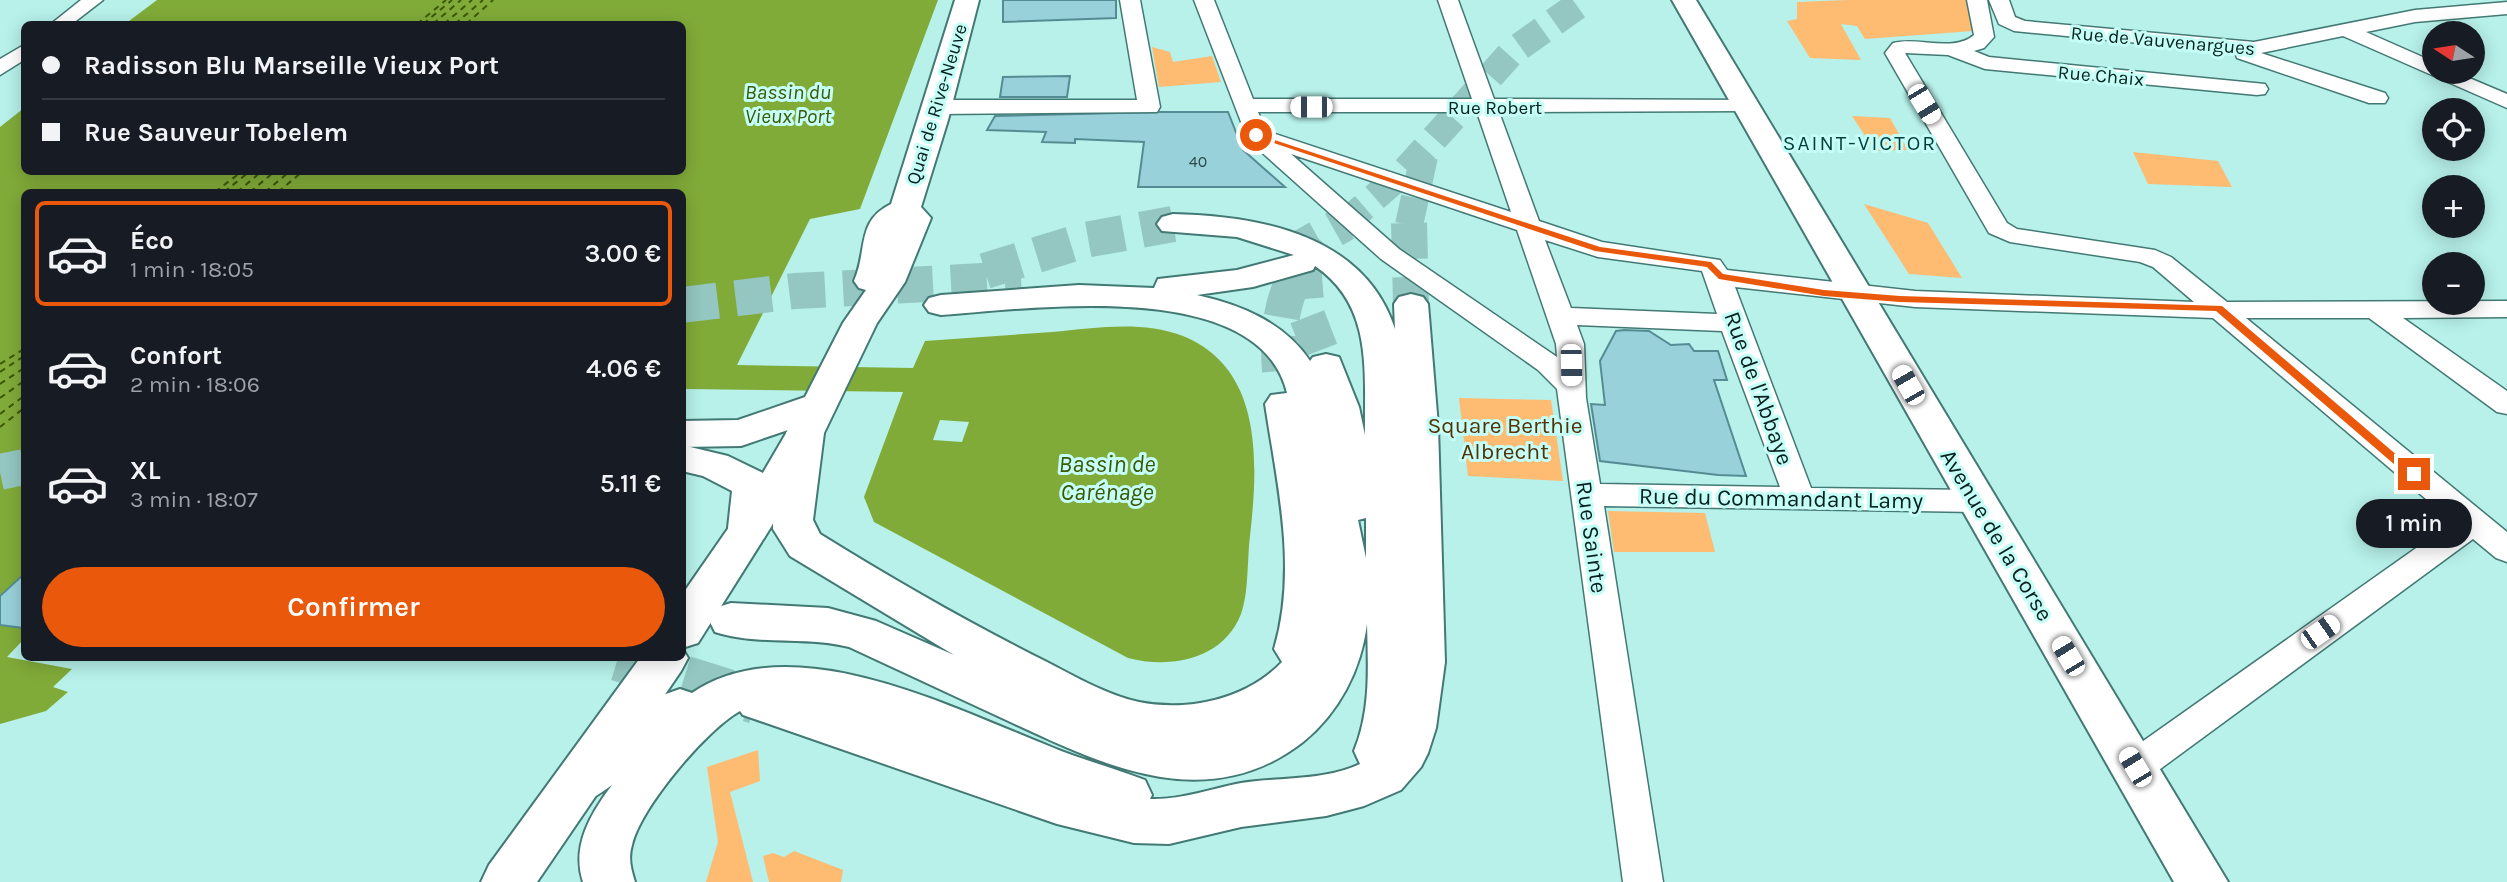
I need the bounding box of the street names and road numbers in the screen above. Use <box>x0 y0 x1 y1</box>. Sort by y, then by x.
street label: Quai de Rive-Neuve <box>902 21 972 187</box>
street label: Rue de Vauvenargues <box>2070 22 2256 60</box>
street label: Rue Chaix <box>2057 61 2145 91</box>
street label: Rue Robert <box>1448 97 1542 119</box>
street label: Rue de l'Abbaye <box>1718 308 1799 469</box>
street label: Avenue de la Corse <box>1935 445 2058 626</box>
street label: Rue Sainte <box>1570 479 1613 595</box>
street label: Rue du Commandant Lamy <box>1639 483 1924 514</box>

